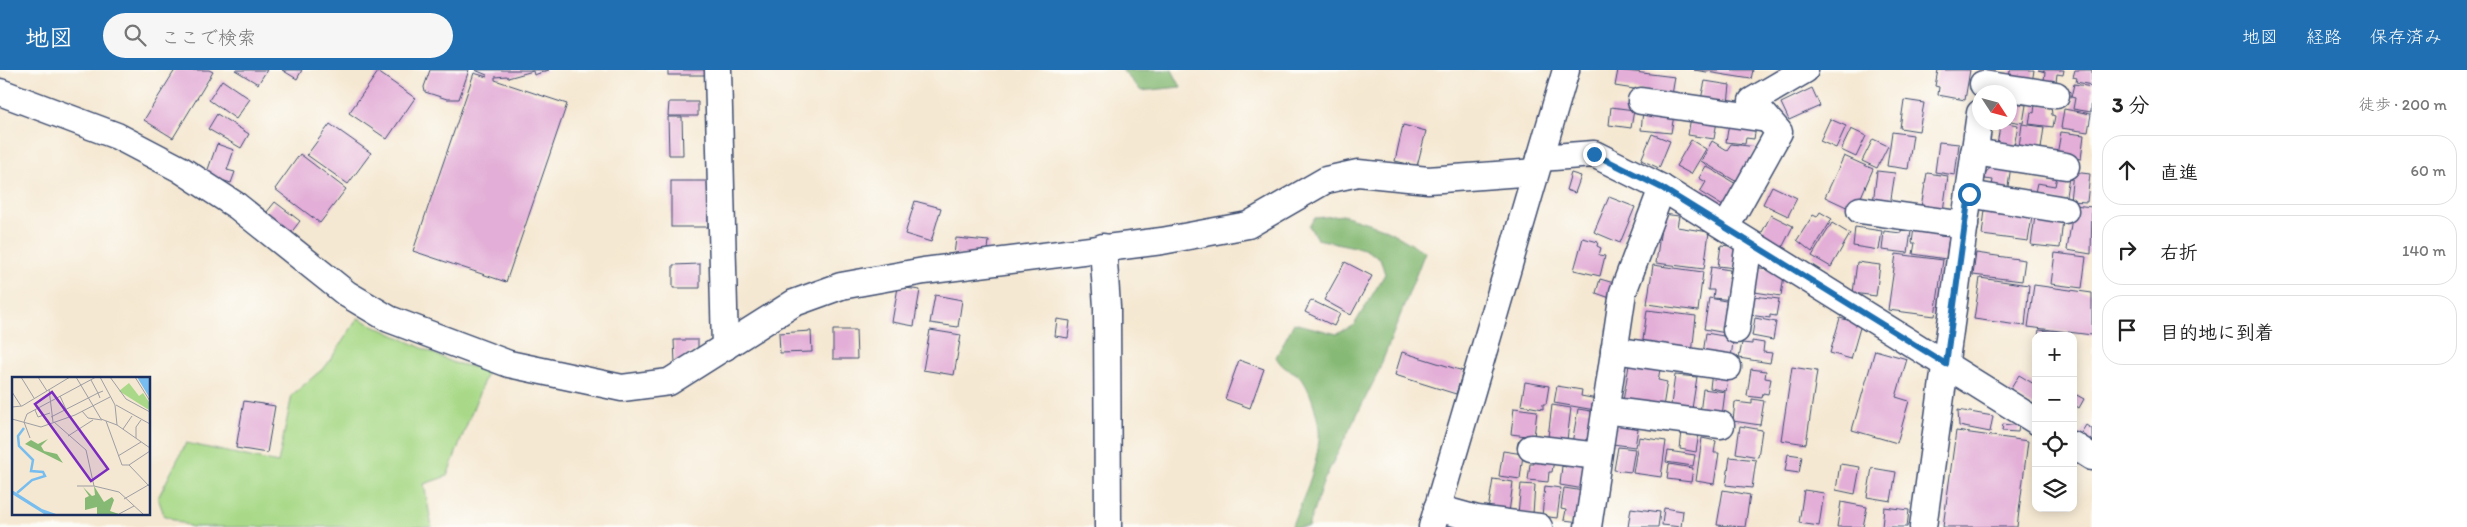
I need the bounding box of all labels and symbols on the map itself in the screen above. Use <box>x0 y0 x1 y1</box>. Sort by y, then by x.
north arrow <box>1972 85 2017 130</box>
route end <box>1583 143 1606 166</box>
route start <box>1958 183 1981 206</box>
inset map <box>12 377 150 514</box>

